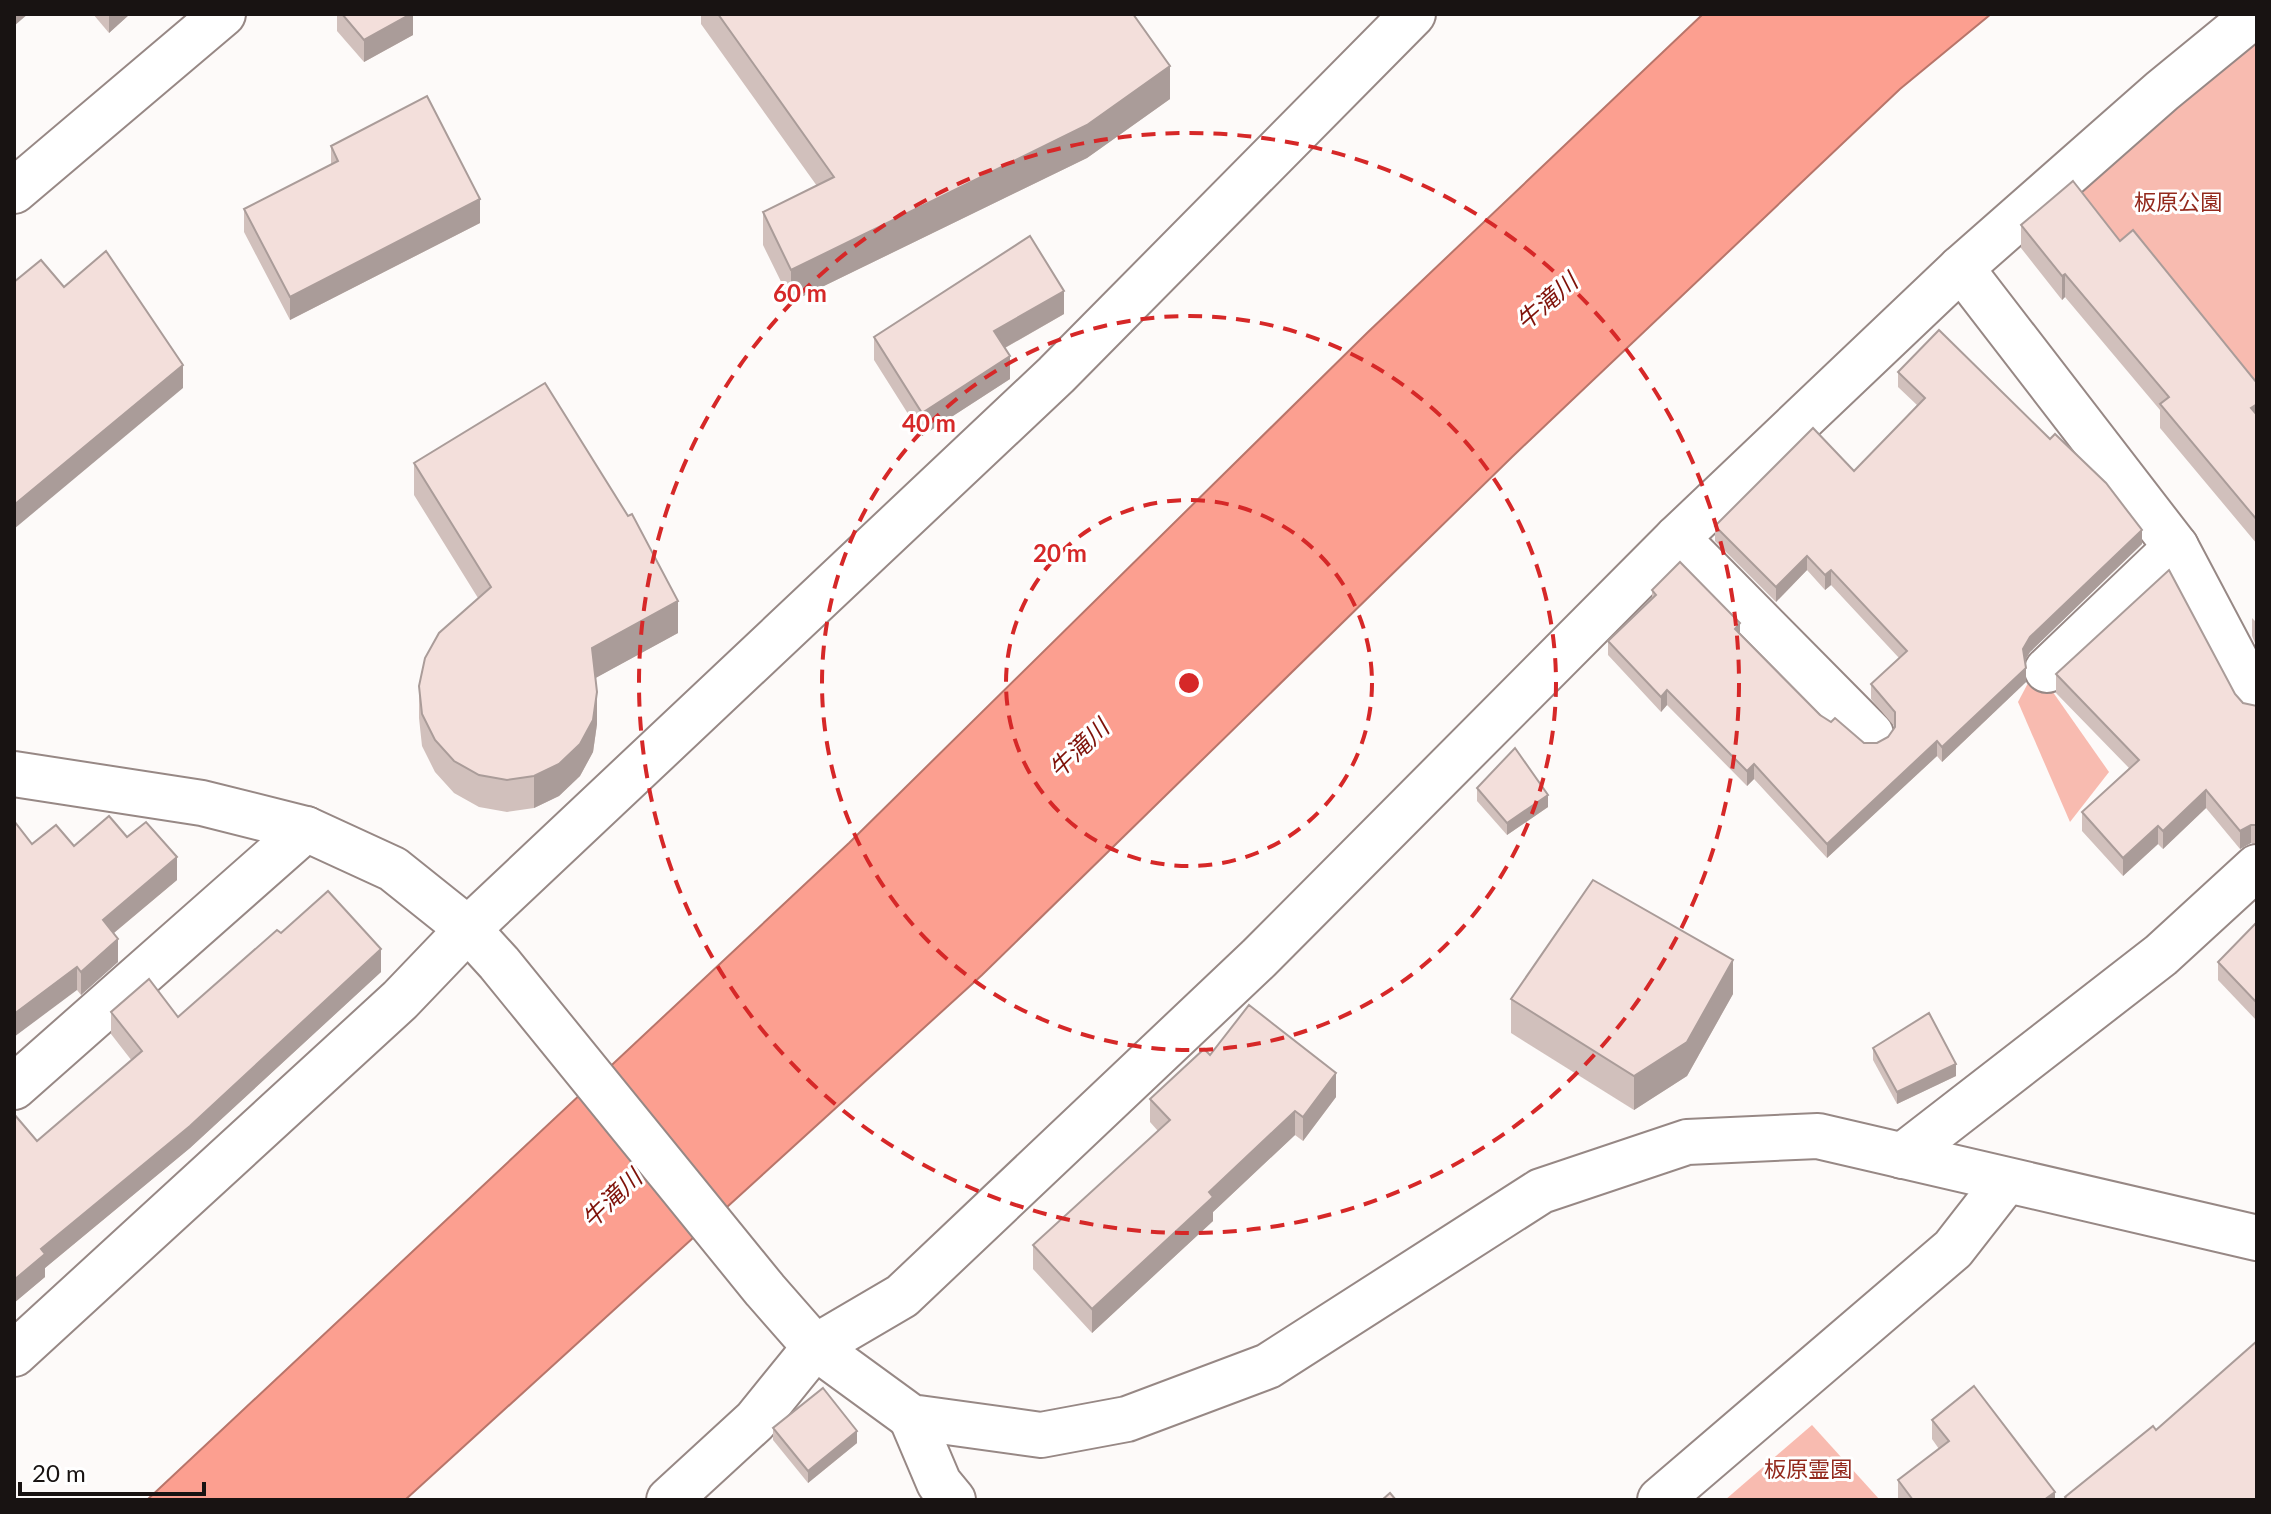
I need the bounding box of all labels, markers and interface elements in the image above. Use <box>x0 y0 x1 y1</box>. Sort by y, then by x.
park label: 板原公園 <box>2134 188 2222 215</box>
water label: 牛滝川 <box>1509 264 1585 335</box>
text: 60 m <box>773 278 827 307</box>
text: 40 m <box>902 408 956 437</box>
text: 20 m <box>1033 538 1087 567</box>
centre of rings <box>1175 669 1203 697</box>
water label: 牛滝川 <box>1042 710 1116 783</box>
water label: 牛滝川 <box>575 1160 649 1233</box>
scale bar <box>20 1446 204 1496</box>
park label: 板原霊園 <box>1764 1455 1852 1482</box>
text: 20 m <box>32 1458 86 1487</box>

